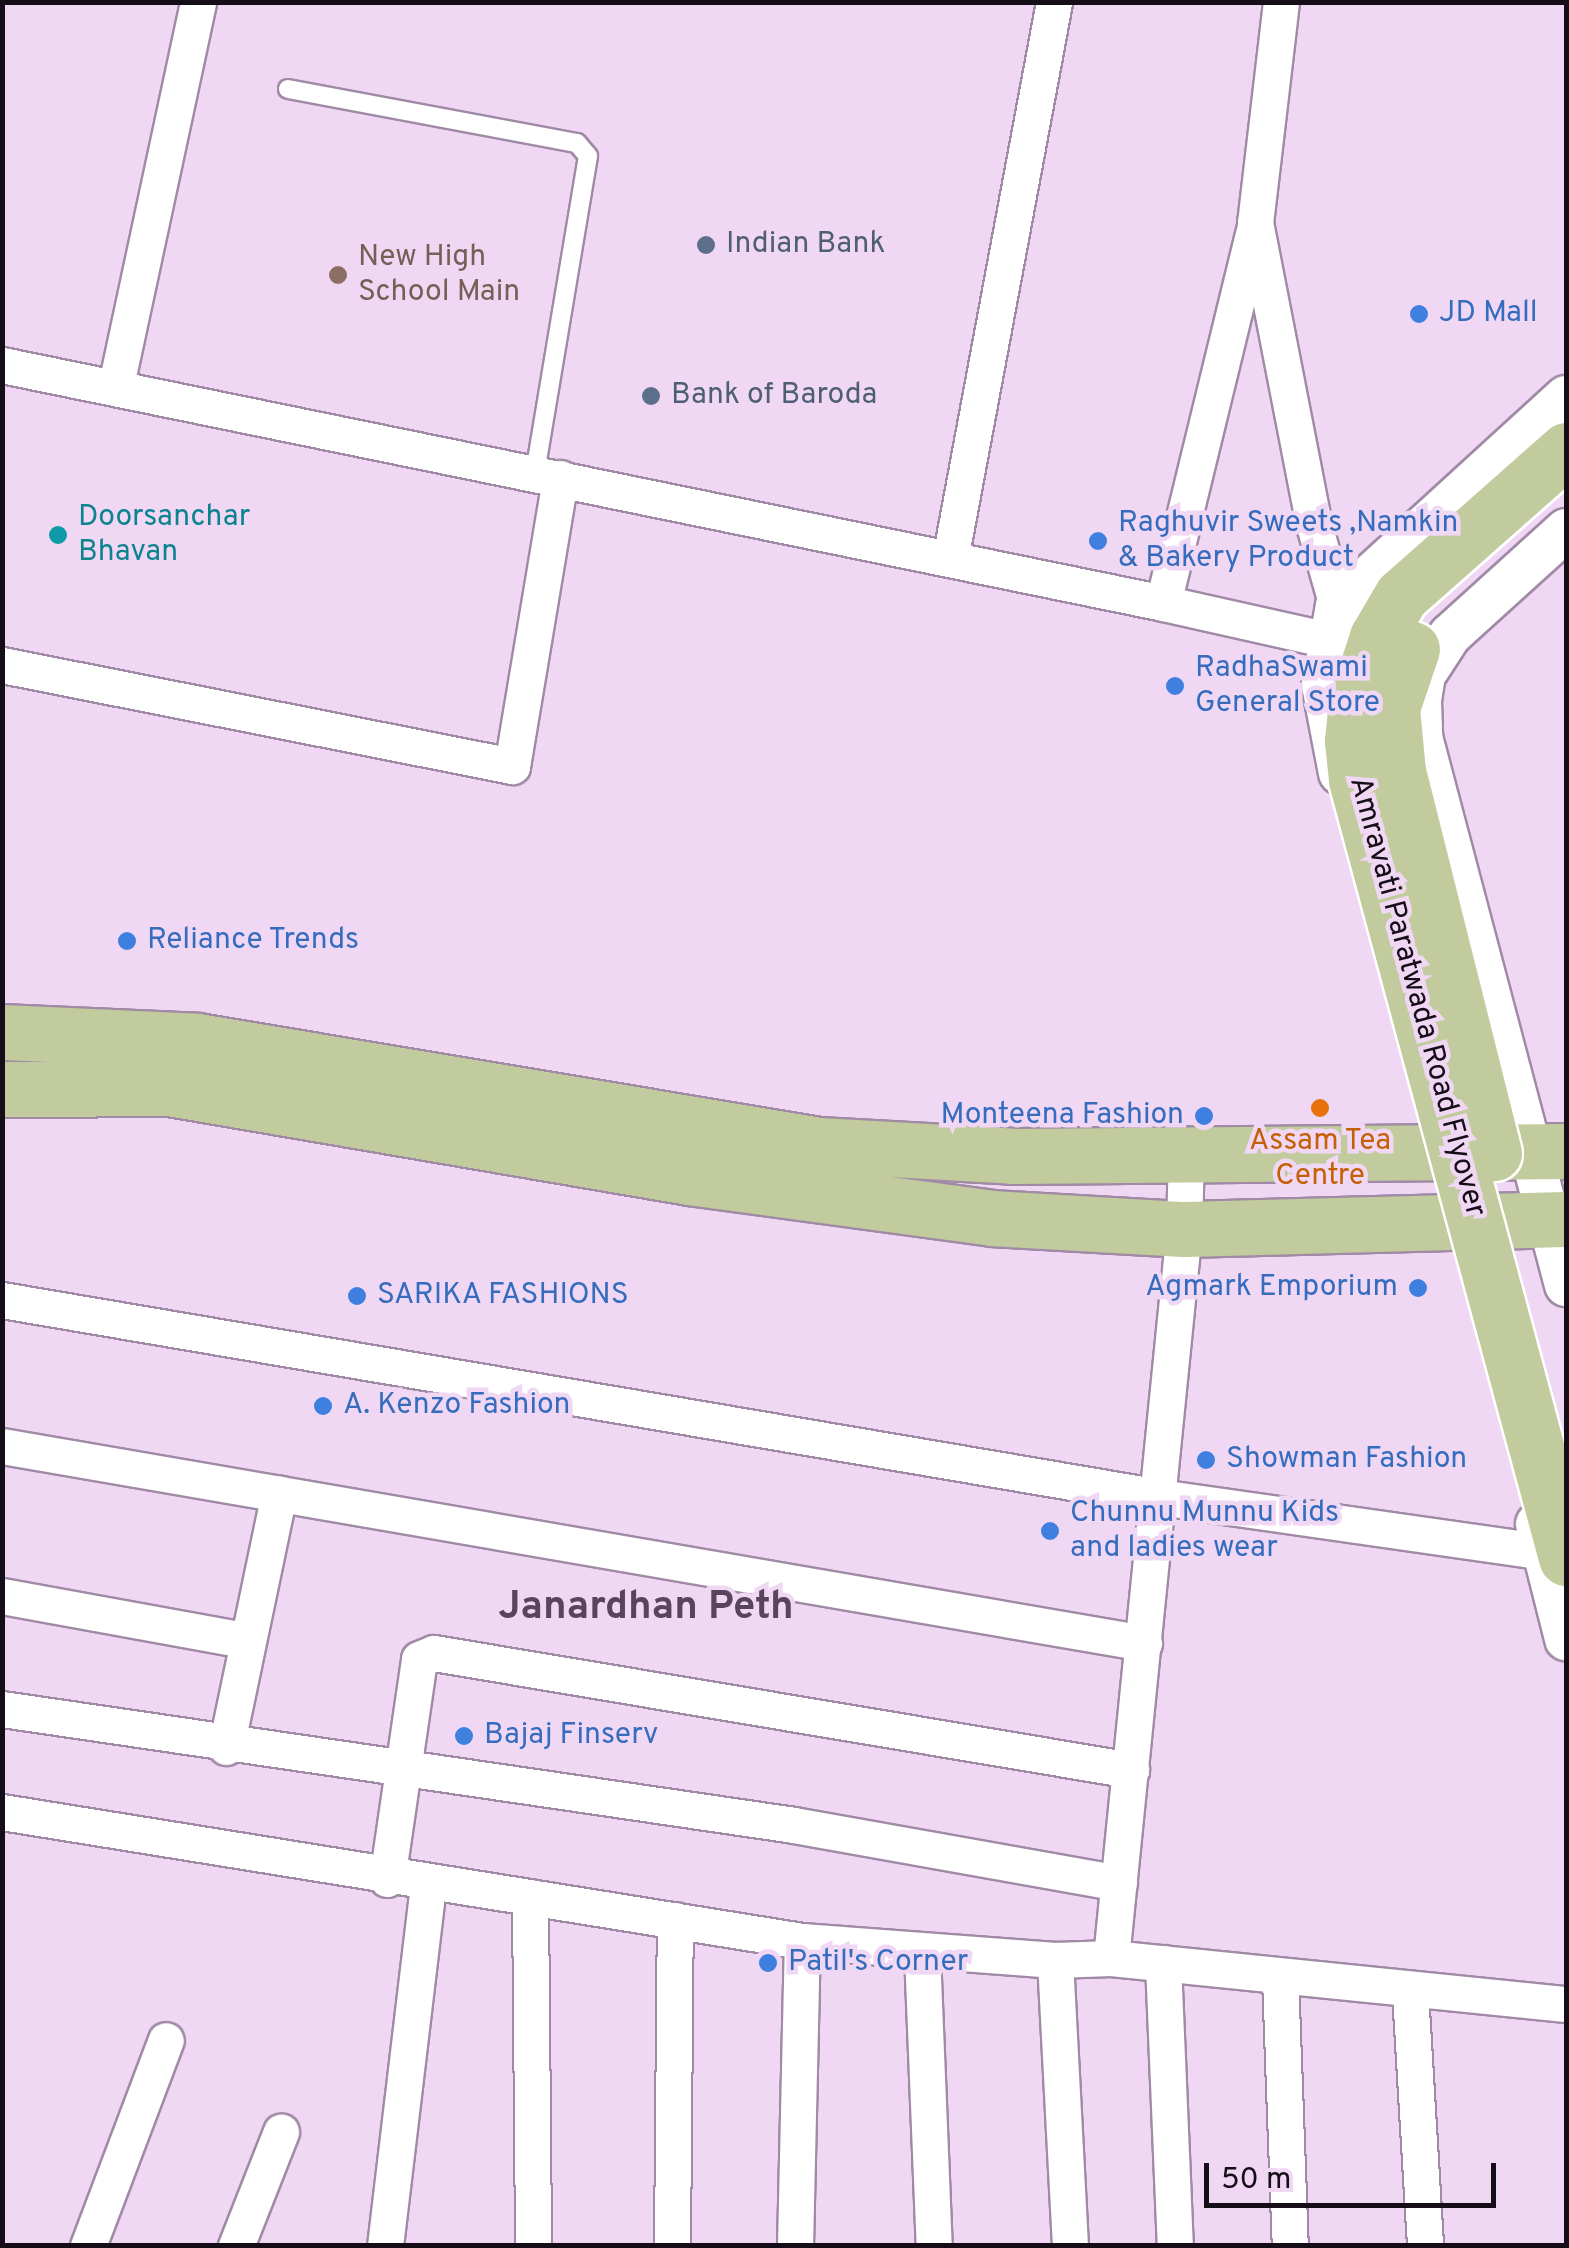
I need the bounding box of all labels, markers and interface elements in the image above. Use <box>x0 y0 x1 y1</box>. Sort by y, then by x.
place label: Indian Bank <box>726 227 885 263</box>
marker: Indian Bank <box>695 234 717 256</box>
place label: New High School Main <box>358 240 520 310</box>
marker: New High School Main <box>327 264 349 286</box>
place label: JD Mall <box>1439 296 1538 332</box>
marker: JD Mall <box>1408 303 1430 325</box>
place label: Bank of Baroda <box>671 378 877 414</box>
marker: Bank of Baroda <box>640 385 662 407</box>
place label: Doorsanchar Bhavan <box>78 500 250 570</box>
place label: Raghuvir Sweets ,Namkin & Bakery Product <box>1118 506 1458 576</box>
marker: Doorsanchar Bhavan <box>47 524 69 546</box>
marker: Raghuvir Sweets ,Namkin & Bakery Product <box>1087 530 1109 552</box>
place label: RadhaSwami General Store <box>1195 651 1380 722</box>
marker: RadhaSwami General Store <box>1164 675 1186 697</box>
street label: Amravati Paratwada Road Flyover <box>1340 773 1492 1221</box>
place label: Reliance Trends <box>147 923 360 959</box>
marker: Reliance Trends <box>116 930 138 952</box>
marker: Assam Tea Centre <box>1309 1097 1331 1119</box>
place label: Monteena Fashion <box>940 1098 1184 1134</box>
marker: Monteena Fashion <box>1193 1105 1215 1127</box>
place label: Assam Tea Centre <box>1248 1124 1392 1194</box>
place label: Agmark Emporium <box>1145 1270 1398 1306</box>
marker: Agmark Emporium <box>1407 1277 1429 1299</box>
place label: SARIKA FASHIONS <box>377 1278 630 1314</box>
marker: SARIKA FASHIONS <box>346 1285 368 1307</box>
place label: A. Kenzo Fashion <box>343 1388 570 1424</box>
marker: A. Kenzo Fashion <box>312 1395 334 1417</box>
place label: Showman Fashion <box>1226 1442 1467 1478</box>
marker: Showman Fashion <box>1195 1449 1217 1471</box>
place label: Chunnu Munnu Kids and ladies wear <box>1070 1496 1339 1566</box>
marker: Chunnu Munnu Kids and ladies wear <box>1039 1520 1061 1542</box>
district label: Janardhan Peth <box>498 1584 794 1632</box>
place label: Bajaj Finserv <box>484 1718 658 1754</box>
marker: Bajaj Finserv <box>453 1725 475 1747</box>
place label: Patil's Corner <box>788 1945 969 1981</box>
marker: Patil's Corner <box>757 1952 779 1974</box>
scale bar <box>1209 2143 1502 2205</box>
text: 50 m <box>1221 2162 1291 2199</box>

